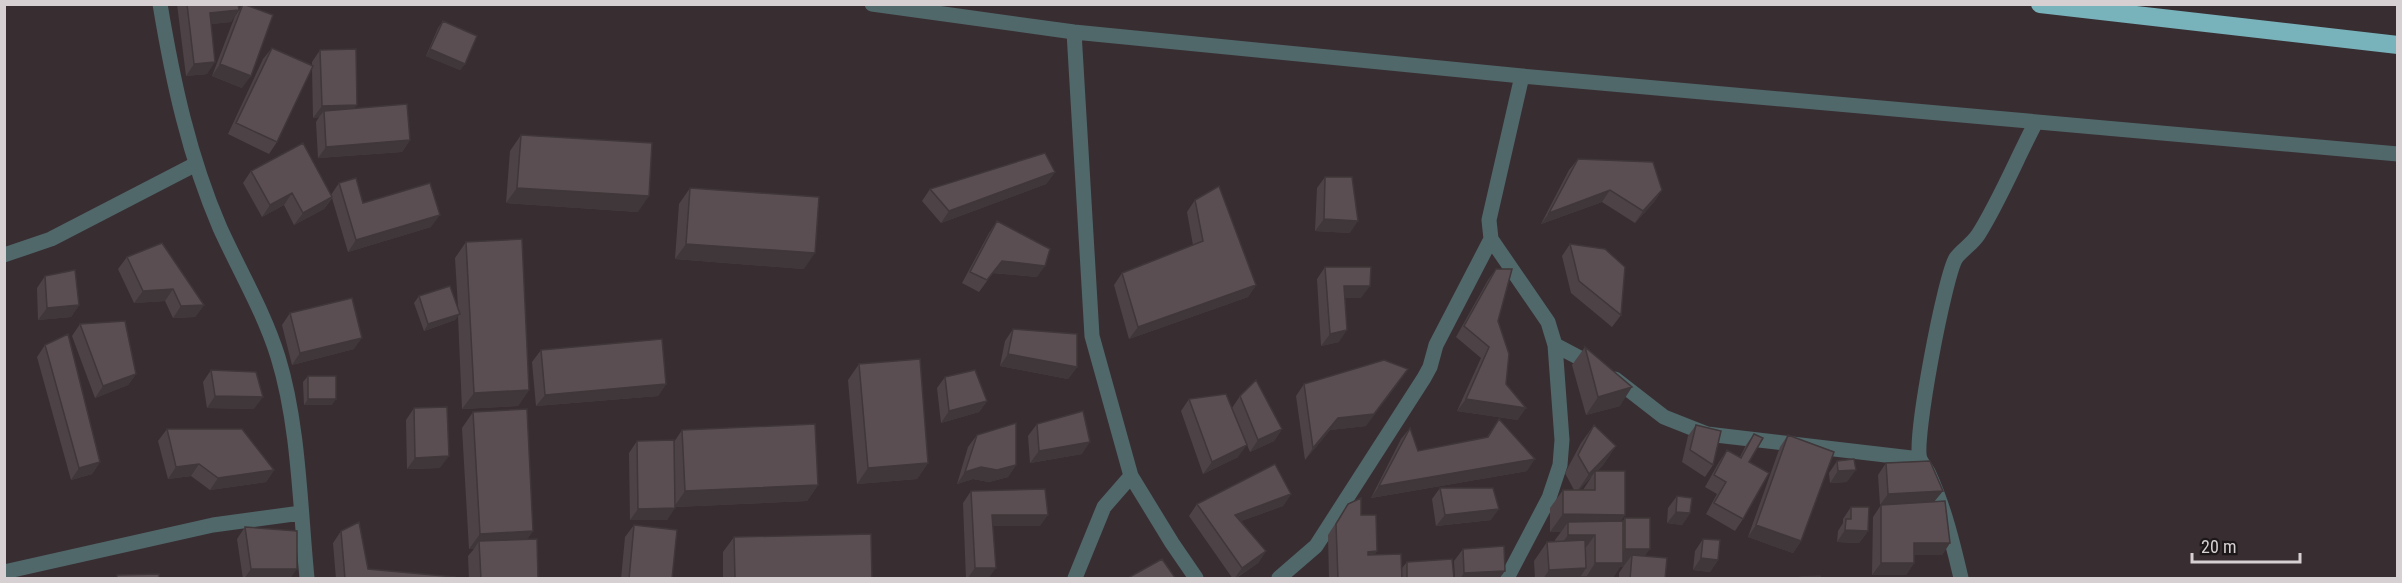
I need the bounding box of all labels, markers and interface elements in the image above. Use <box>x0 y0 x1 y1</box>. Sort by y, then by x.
scale bar <box>2192 526 2300 564</box>
text: 20 m <box>2201 536 2236 557</box>

